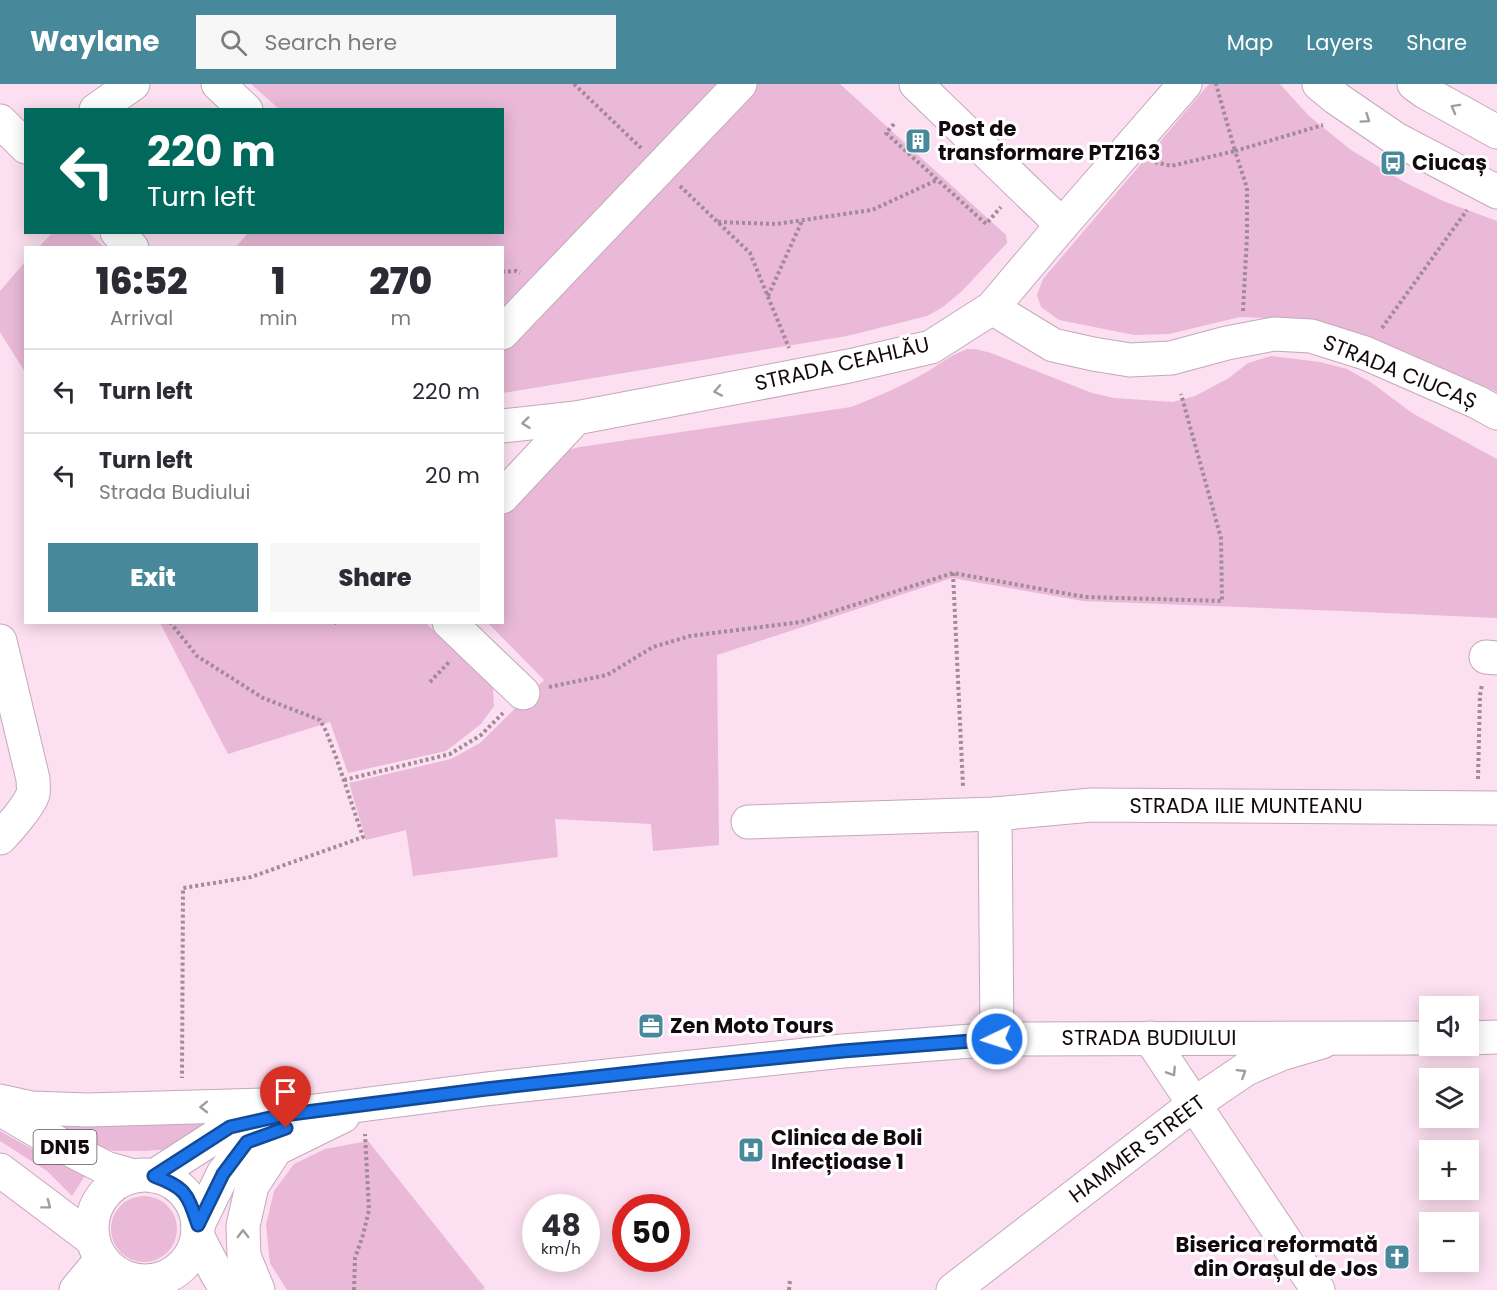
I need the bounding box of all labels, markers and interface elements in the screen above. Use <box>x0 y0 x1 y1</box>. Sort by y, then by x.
search box <box>196 15 616 69</box>
text: Waylane <box>30 22 160 61</box>
icon: search <box>217 26 250 59</box>
text: Search here <box>265 27 397 58</box>
text: Map <box>1227 28 1273 57</box>
text: Layers <box>1306 28 1373 57</box>
text: Share <box>1406 28 1467 57</box>
one-way arrow <box>1451 104 1461 116</box>
one-way arrow <box>1359 112 1370 123</box>
place label: Post de transformare PTZ163 <box>938 114 1160 167</box>
text: 220 m <box>147 122 276 181</box>
building icon: Post de transformare PTZ163 <box>903 126 933 156</box>
icon: left <box>48 132 126 210</box>
bus stop icon: Ciucaș <box>1378 148 1408 178</box>
place label: Ciucaș <box>1412 148 1487 177</box>
text: Turn left <box>147 178 256 215</box>
text: 16:52 <box>96 256 187 307</box>
text: 1 <box>271 256 285 307</box>
text: 270 <box>369 256 432 307</box>
text: Arrival <box>110 304 173 332</box>
text: min <box>259 304 298 332</box>
text: m <box>390 304 411 332</box>
street label: STRADA CIUCAȘ <box>1319 327 1481 416</box>
street label: STRADA CEAHLĂU <box>752 329 932 398</box>
icon: left <box>48 375 81 408</box>
text: Turn left <box>99 376 193 407</box>
text: 220 m <box>412 376 480 407</box>
one-way arrow <box>713 384 723 397</box>
one-way arrow <box>521 417 531 429</box>
text: Turn left <box>99 445 193 476</box>
icon: left <box>48 459 81 492</box>
text: 20 m <box>425 460 480 491</box>
text: Strada Budiului <box>99 478 250 506</box>
button: Exit <box>48 543 258 612</box>
button: Share <box>270 543 480 612</box>
street label: STRADA ILIE MUNTEANU <box>1129 791 1363 820</box>
map controls <box>1419 996 1479 1272</box>
button: sound <box>1419 996 1479 1056</box>
position arrow <box>965 1007 1029 1071</box>
office icon: Zen Moto Tours <box>636 1011 666 1041</box>
place label: Zen Moto Tours <box>670 1011 834 1040</box>
street label: STRADA BUDIULUI <box>1062 1023 1236 1052</box>
one-way arrow <box>1164 1065 1175 1076</box>
pin <box>260 1066 311 1128</box>
one-way arrow <box>1236 1068 1246 1080</box>
button: layers <box>1419 1068 1479 1128</box>
icon: arrive <box>269 1075 302 1108</box>
street label: HAMMER STREET <box>1063 1088 1211 1209</box>
one-way arrow <box>199 1100 208 1113</box>
place label: Clinica de Boli Infecțioase 1 <box>771 1123 922 1176</box>
road number: DN15 <box>34 1130 97 1164</box>
hospital icon: Clinica de Boli Infecțioase 1 <box>736 1135 766 1165</box>
button: + <box>1419 1140 1479 1200</box>
speed limit sign: 50 <box>612 1194 690 1272</box>
one-way arrow <box>40 1198 51 1209</box>
text: 48 <box>541 1204 581 1247</box>
button: − <box>1419 1212 1479 1272</box>
one-way arrow <box>237 1230 249 1239</box>
place label: Biserica reformată din Orașul de Jos <box>1176 1230 1378 1283</box>
text: km/h <box>541 1238 581 1259</box>
church icon: Biserica reformată din Orașul de Jos <box>1382 1242 1412 1272</box>

